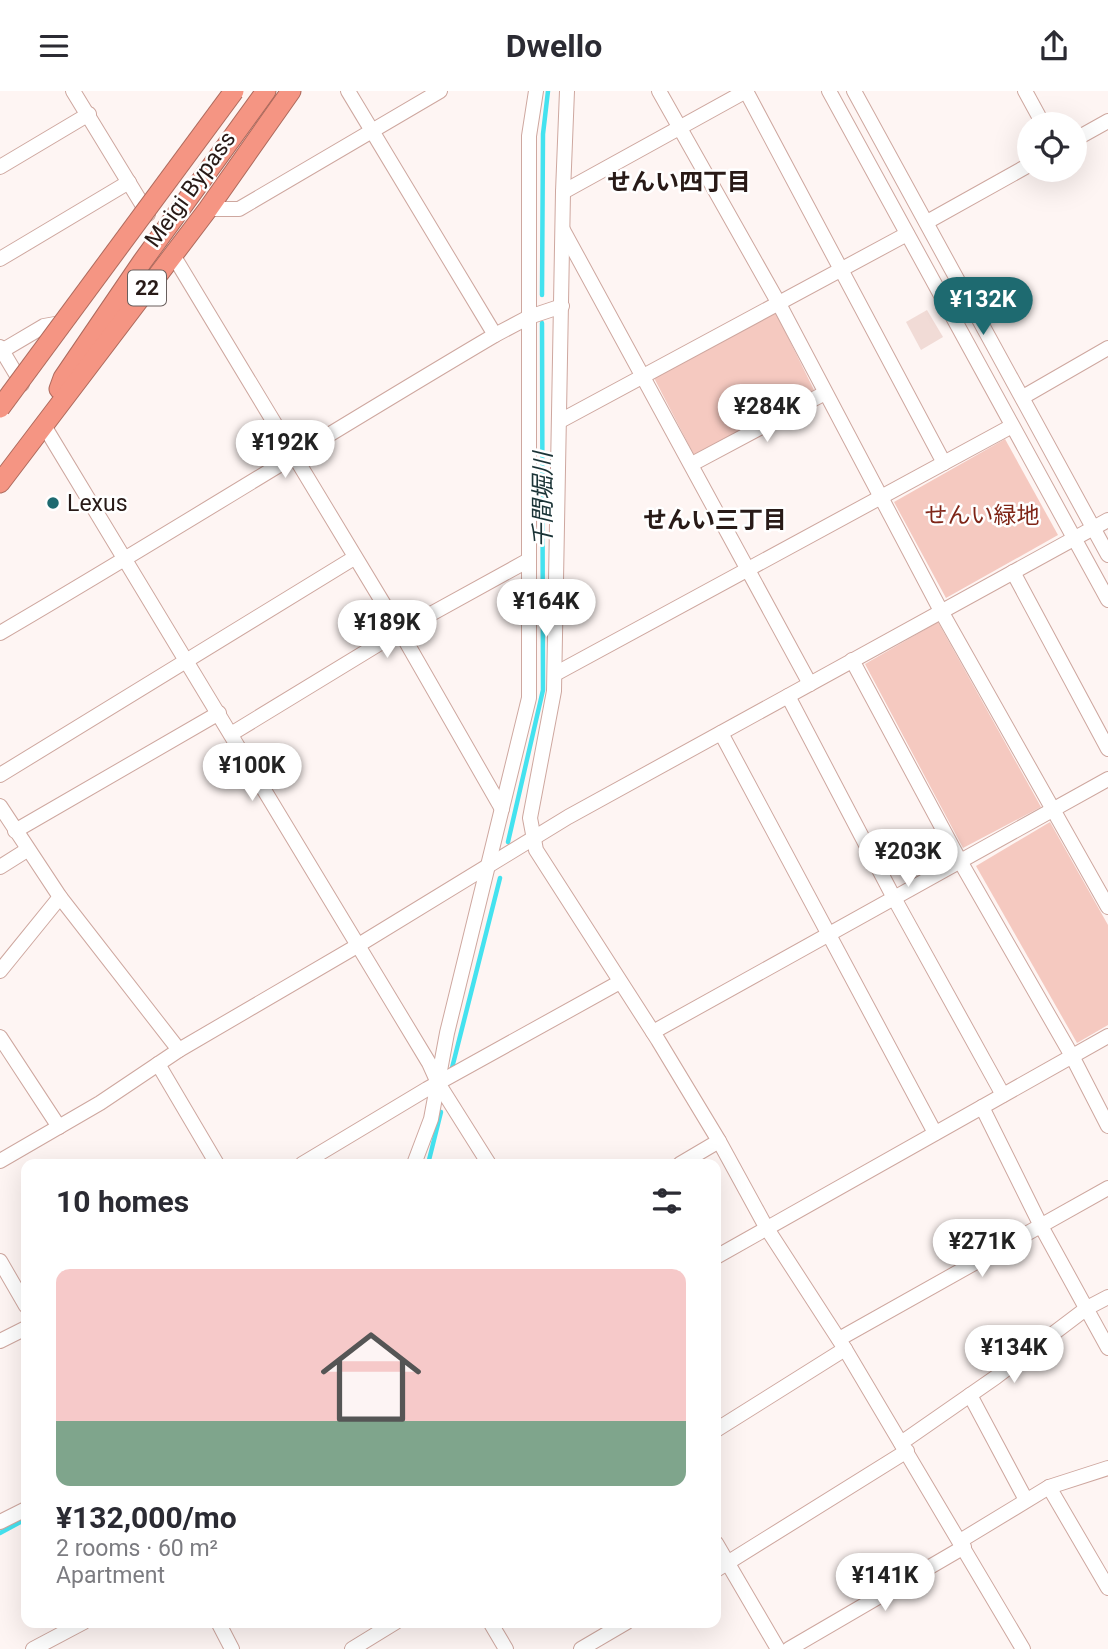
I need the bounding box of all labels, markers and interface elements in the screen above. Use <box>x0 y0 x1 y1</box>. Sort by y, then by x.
icon: menu <box>35 27 73 65</box>
text: Dwello <box>506 27 602 65</box>
icon: share <box>1035 27 1073 65</box>
map controls <box>1017 112 1087 182</box>
button: locate <box>1017 112 1087 182</box>
street label: Meigi Bypass <box>139 126 241 252</box>
district label: せんい四丁目 <box>607 168 751 196</box>
road number: 22 <box>128 271 166 305</box>
pin: ¥132K <box>934 278 1032 337</box>
text: ¥132K <box>950 286 1016 313</box>
pin: ¥284K <box>718 385 816 444</box>
text: ¥284K <box>734 393 800 420</box>
pin: ¥192K <box>236 421 334 480</box>
text: ¥192K <box>252 429 318 456</box>
water label: 千間堀川 <box>529 449 557 548</box>
place label: Lexus <box>67 490 128 517</box>
marker: Lexus <box>45 495 61 511</box>
park label: せんい緑地 <box>925 502 1040 529</box>
district label: せんい三丁目 <box>643 506 787 534</box>
pin: ¥164K <box>497 580 595 639</box>
text: ¥164K <box>513 588 579 615</box>
pin: ¥189K <box>338 601 436 660</box>
text: ¥189K <box>354 609 420 636</box>
pin: ¥100K <box>203 743 301 803</box>
text: ¥100K <box>219 752 285 779</box>
pin: ¥203K <box>859 829 957 889</box>
text: ¥203K <box>875 838 941 865</box>
icon: filters <box>648 1182 686 1220</box>
text: 10 homes <box>56 1184 189 1219</box>
pin: ¥271K <box>933 1219 1031 1279</box>
text: ¥271K <box>949 1228 1015 1255</box>
icon: home <box>308 1314 434 1440</box>
pin: ¥134K <box>965 1325 1063 1385</box>
text: ¥134K <box>981 1334 1047 1361</box>
text: ¥132,000/mo <box>56 1500 237 1535</box>
text: 2 rooms · 60 m² <box>56 1535 218 1562</box>
pin: ¥141K <box>836 1553 934 1613</box>
text: Apartment <box>56 1562 165 1589</box>
text: ¥141K <box>852 1562 918 1589</box>

